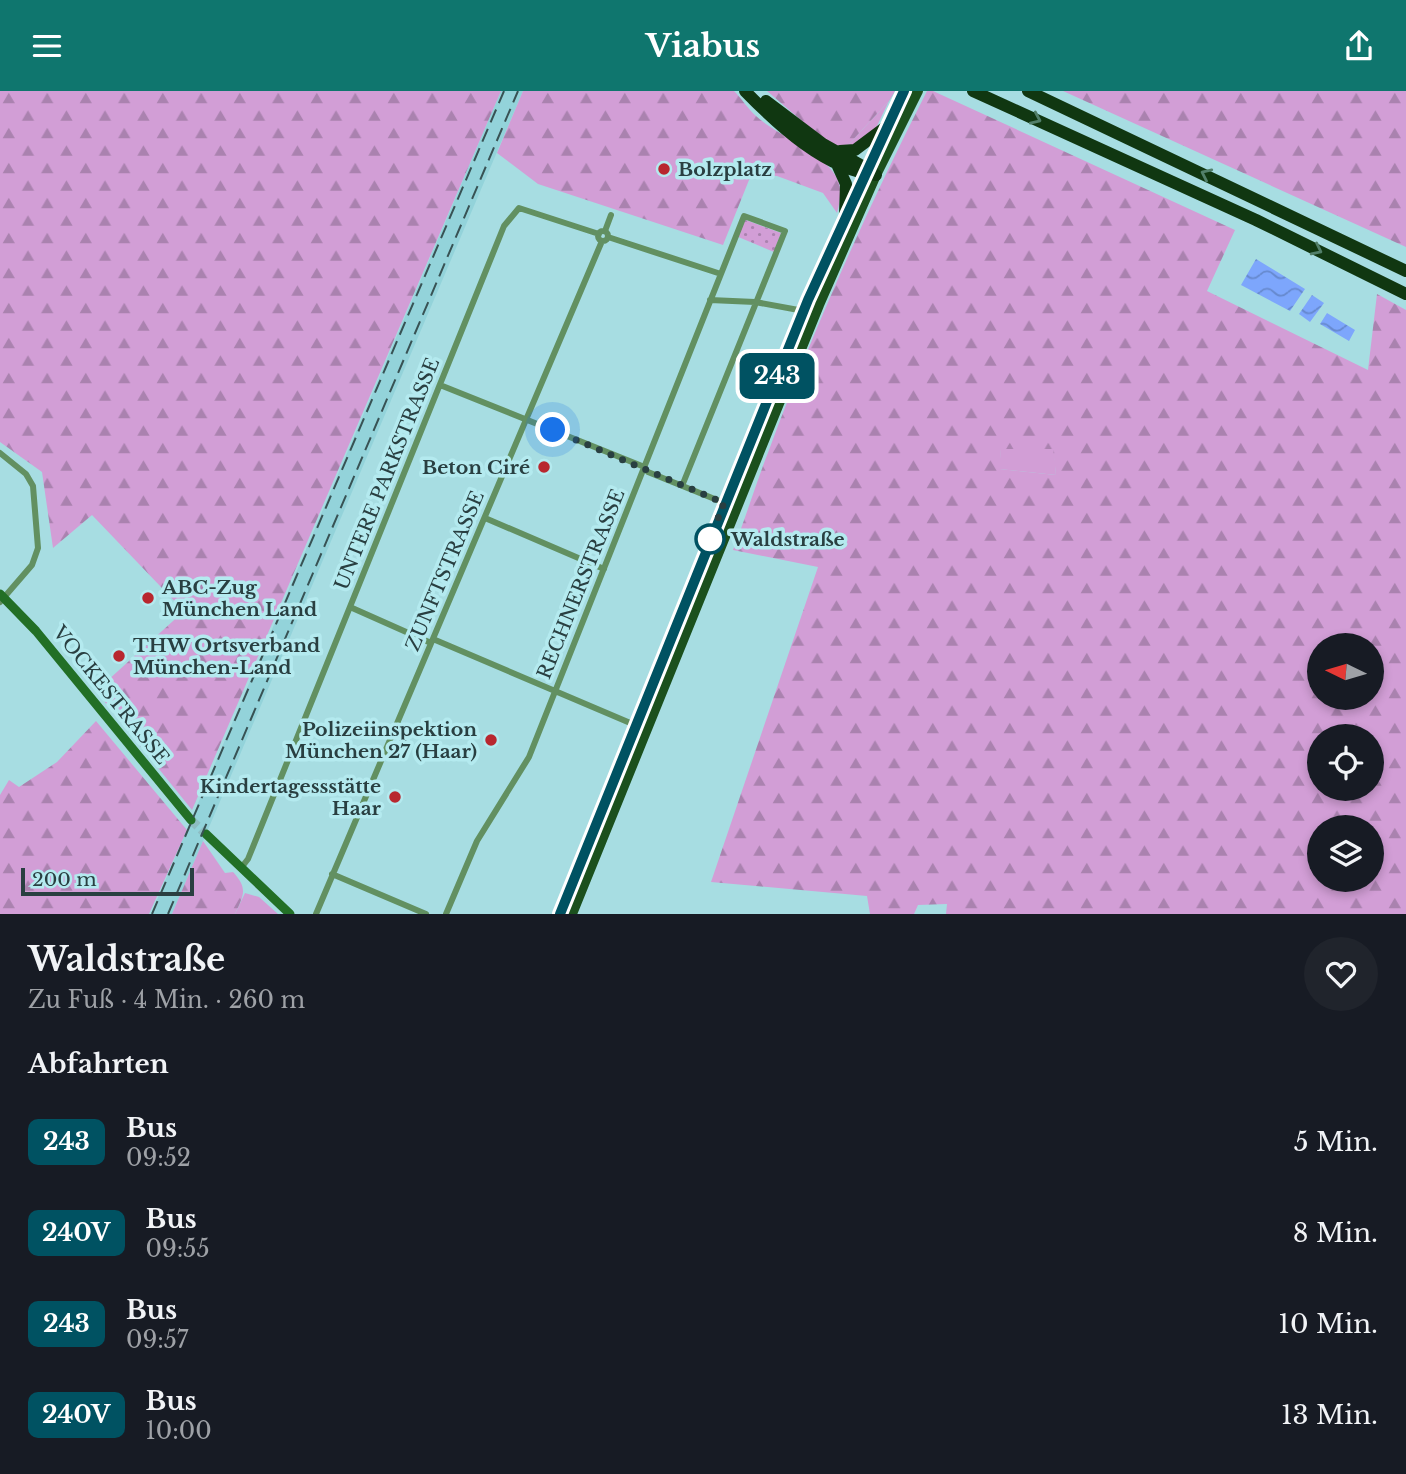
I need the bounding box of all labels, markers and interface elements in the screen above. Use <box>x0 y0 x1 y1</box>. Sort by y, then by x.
text: Viabus <box>646 26 760 66</box>
icon: menu <box>28 27 66 65</box>
icon: share <box>1340 27 1378 65</box>
one-way arrow <box>1029 111 1041 125</box>
place label: Bolzplatz <box>678 158 772 181</box>
marker: Bolzplatz <box>656 161 672 177</box>
one-way arrow <box>1201 168 1214 182</box>
one-way arrow <box>1310 242 1322 256</box>
line badge: 243 <box>737 353 817 399</box>
street label: UNTERE PARKSTRASSE <box>330 354 444 594</box>
text: 243 <box>754 361 800 390</box>
your location <box>535 412 570 447</box>
place label: Beton Ciré <box>422 456 530 479</box>
marker: Beton Ciré <box>536 459 552 475</box>
street label: RECHNERSTRASSE <box>532 486 630 682</box>
street label: ZUNFTSTRASSE <box>401 488 489 654</box>
marker: Waldstraße <box>695 524 725 554</box>
place label: Waldstraße <box>730 528 845 551</box>
place label: ABC-Zug München Land <box>161 576 317 621</box>
marker: ABC-Zug München Land <box>140 590 156 606</box>
street label: VOCKESTRASSE <box>47 620 174 769</box>
north arrow <box>1307 633 1384 711</box>
map controls <box>1307 633 1384 892</box>
place label: THW Ortsverband München-Land <box>133 634 320 679</box>
marker: THW Ortsverband München-Land <box>111 648 127 664</box>
place label: Polizeiinspektion München 27 (Haar) <box>285 718 477 763</box>
button: locate <box>1307 724 1384 801</box>
marker: Polizeiinspektion München 27 (Haar) <box>483 732 499 748</box>
place label: Kindertagessstätte Haar <box>200 775 382 820</box>
marker: Kindertagessstätte Haar <box>387 789 403 805</box>
button: layers <box>1307 815 1384 892</box>
scale bar <box>21 865 194 897</box>
text: 200 m <box>32 868 97 891</box>
button: heart <box>1304 937 1378 1011</box>
text: Waldstraße <box>28 939 225 980</box>
text: Zu Fuß · 4 Min. · 260 m <box>28 986 305 1014</box>
text: Abfahrten <box>28 1048 169 1080</box>
text: Bus <box>126 1112 177 1144</box>
text: 5 Min. <box>1294 1126 1378 1158</box>
text: 243 <box>43 1127 90 1156</box>
text: 09:52 <box>126 1144 191 1172</box>
text: Bus <box>146 1203 197 1235</box>
text: 8 Min. <box>1293 1217 1378 1249</box>
text: 240V <box>42 1218 111 1247</box>
text: 09:55 <box>146 1235 210 1263</box>
text: Bus <box>126 1294 177 1326</box>
text: 10 Min. <box>1278 1308 1378 1340</box>
text: 243 <box>43 1309 90 1338</box>
text: 09:57 <box>126 1326 188 1354</box>
text: Bus <box>146 1385 197 1417</box>
text: 13 Min. <box>1281 1399 1378 1431</box>
text: 240V <box>42 1400 111 1429</box>
text: 10:00 <box>146 1417 212 1445</box>

